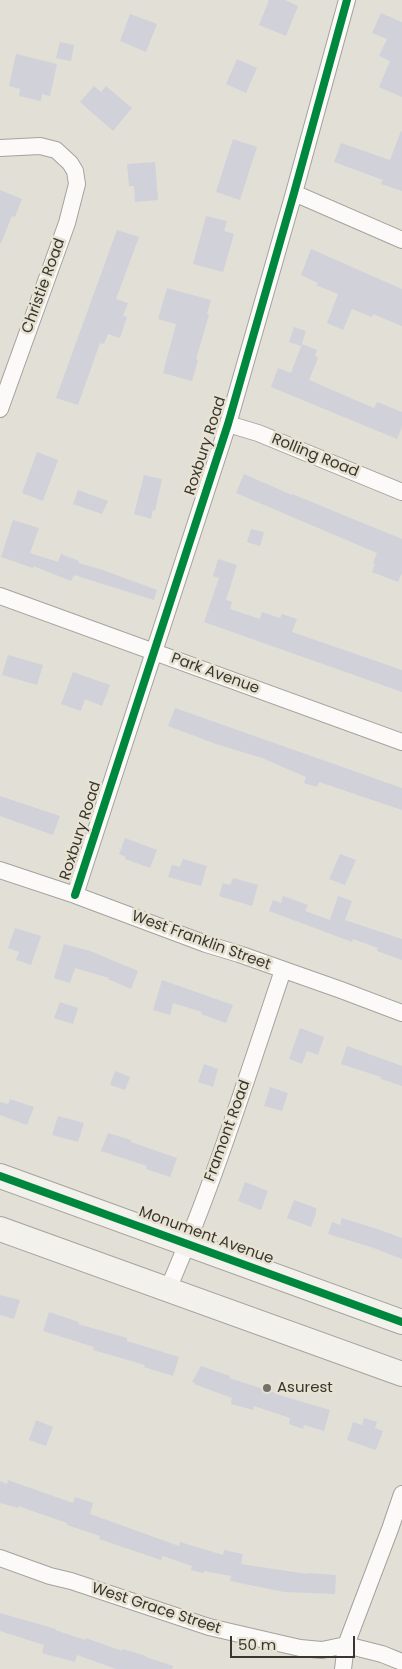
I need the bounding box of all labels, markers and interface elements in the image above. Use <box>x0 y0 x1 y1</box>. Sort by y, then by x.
street label: Christie Road <box>18 236 70 336</box>
street label: Roxbury Road <box>182 394 230 498</box>
street label: Rolling Road <box>269 430 361 482</box>
street label: Park Avenue <box>168 650 262 698</box>
street label: Roxbury Road <box>57 779 105 883</box>
street label: West Franklin Street <box>129 907 273 975</box>
street label: Framont Road <box>201 1078 255 1184</box>
street label: Monument Avenue <box>136 1203 276 1269</box>
place label: Asurest <box>277 1379 333 1397</box>
marker: Asurest <box>261 1382 273 1394</box>
street label: West Grace Street <box>89 1580 223 1638</box>
scale bar <box>232 1626 357 1658</box>
text: 50 m <box>238 1634 276 1655</box>

